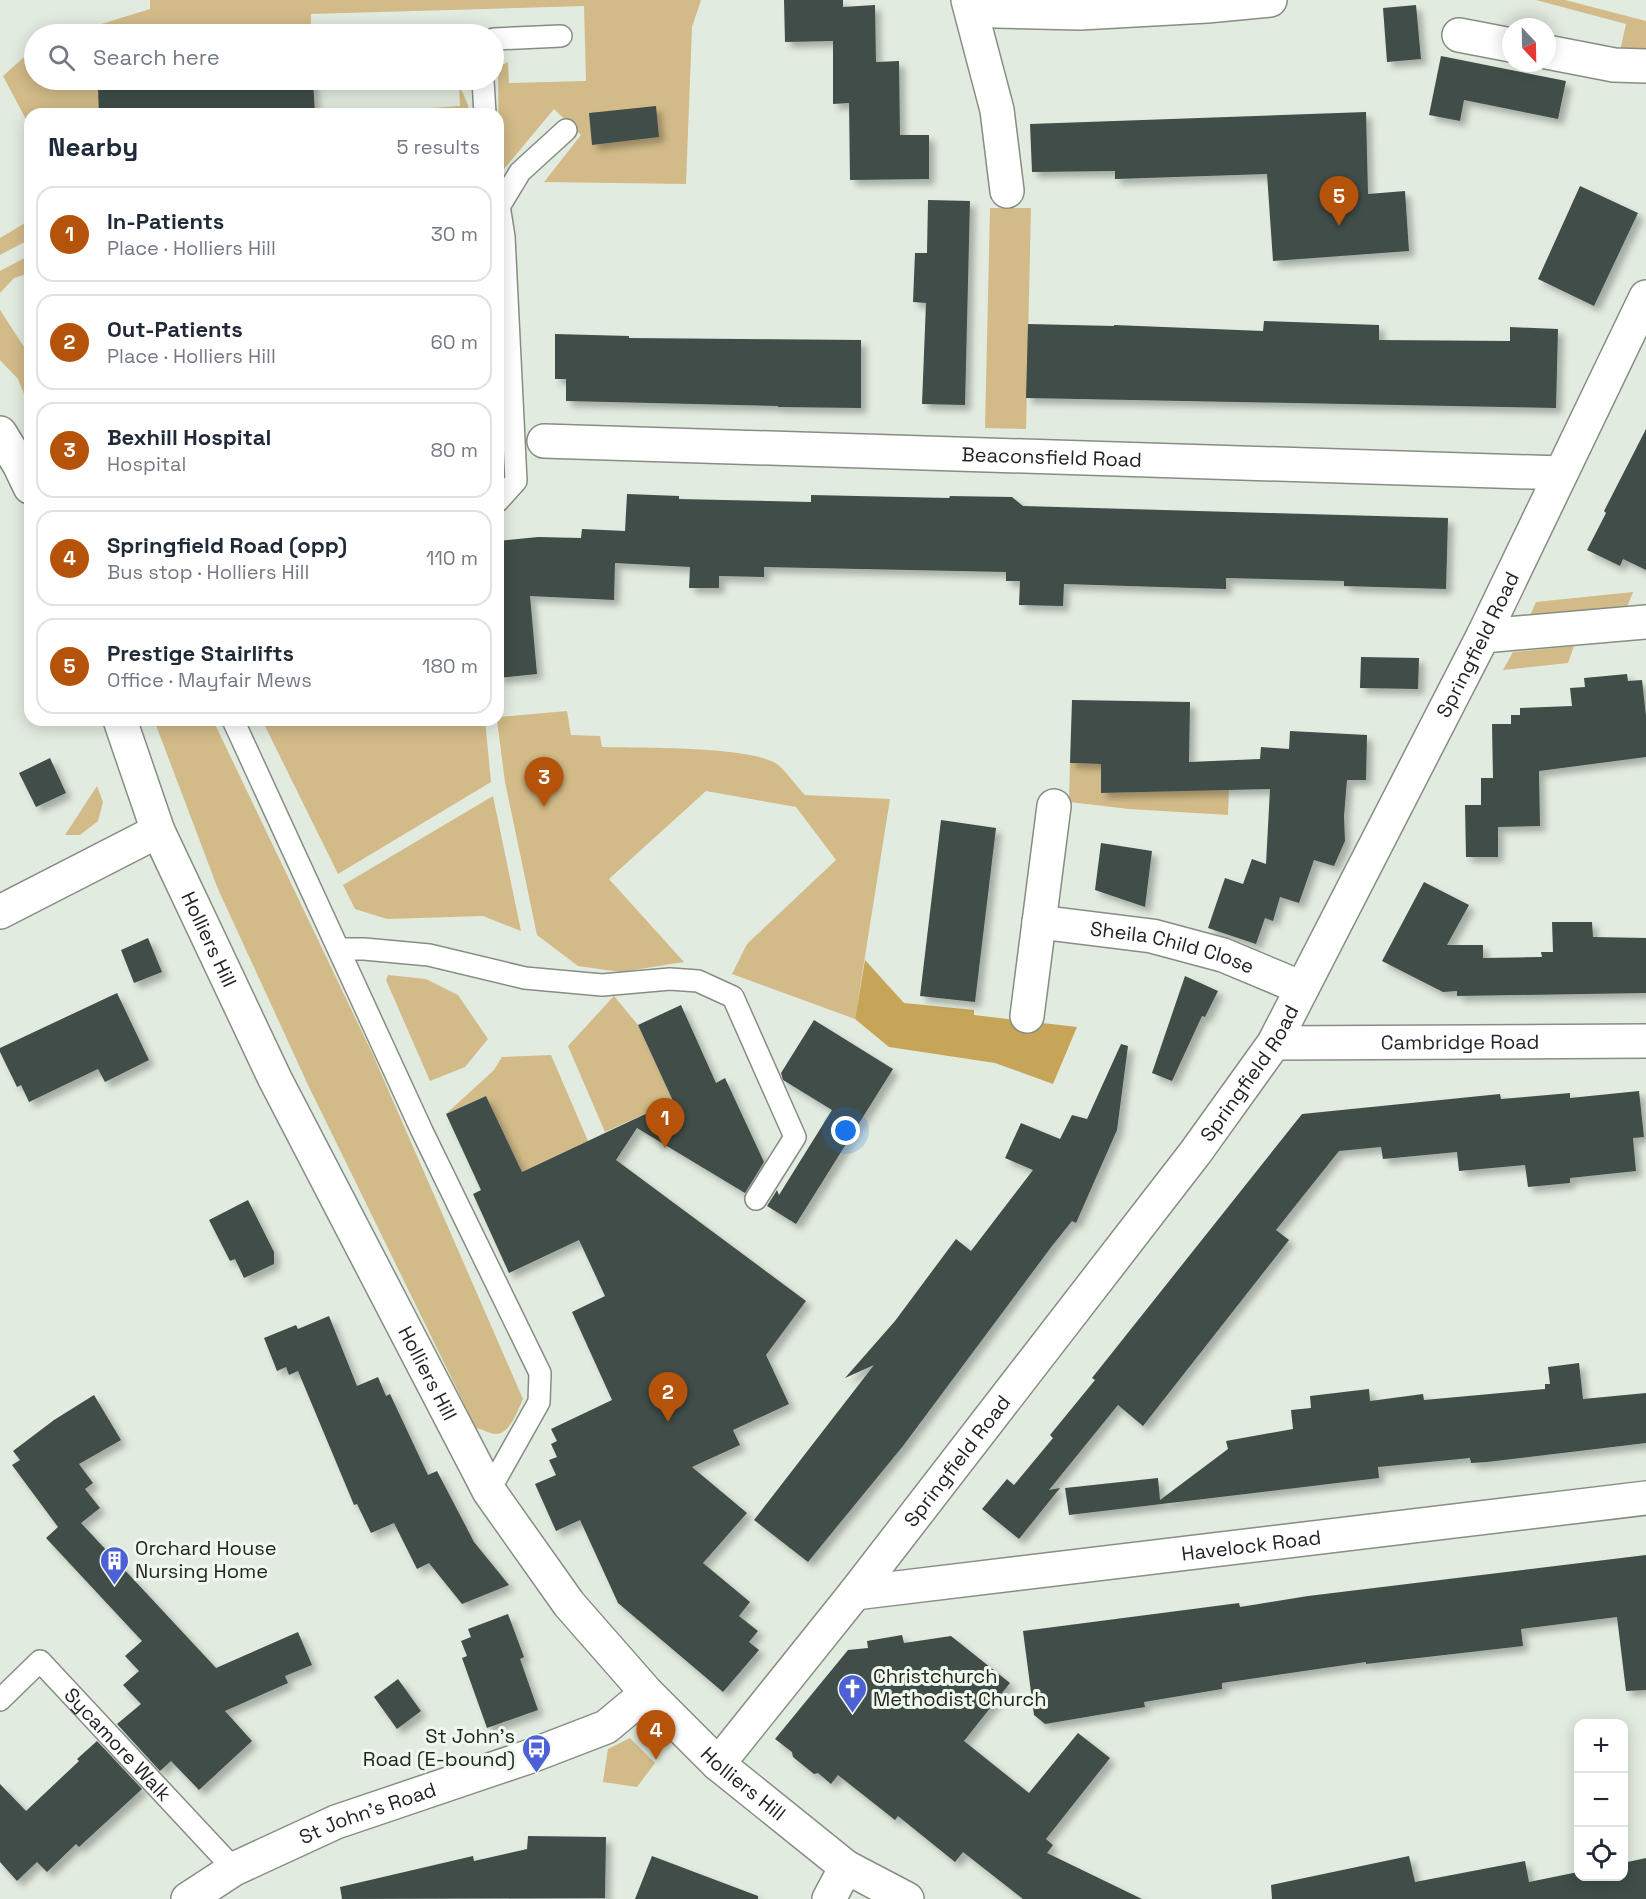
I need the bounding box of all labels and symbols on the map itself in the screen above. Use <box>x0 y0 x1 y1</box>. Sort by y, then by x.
north arrow <box>1502 18 1556 72</box>
pin: 5 <box>1320 176 1358 226</box>
street label: Beaconsfield Road <box>961 441 1142 473</box>
street label: Springfield Road <box>1430 567 1525 722</box>
pin: 3 <box>524 758 564 807</box>
street label: Holliers Hill <box>175 887 243 991</box>
street label: Sheila Child Close <box>1089 915 1258 980</box>
street label: Springfield Road <box>1194 1000 1304 1147</box>
street label: Cambridge Road <box>1381 1029 1539 1055</box>
pin: 1 <box>646 1098 684 1148</box>
your location <box>831 1116 860 1145</box>
street label: Holliers Hill <box>393 1321 463 1425</box>
pin: 2 <box>648 1372 688 1422</box>
street label: Springfield Road <box>898 1390 1016 1532</box>
street label: Havelock Road <box>1180 1524 1322 1567</box>
place label: Orchard House Nursing Home <box>135 1535 277 1584</box>
building icon: Orchard House Nursing Home <box>98 1544 130 1586</box>
place label: Christchurch Methodist Church <box>873 1663 1047 1712</box>
church icon: Christchurch Methodist Church <box>836 1672 868 1714</box>
street label: Sycamore Walk <box>59 1682 177 1807</box>
pin: 4 <box>636 1710 676 1760</box>
place label: St John's Road (E-bound) <box>363 1723 515 1772</box>
bus stop icon: St John's Road (E-bound) <box>520 1732 552 1774</box>
street label: Holliers Hill <box>695 1741 791 1826</box>
street label: St John's Road <box>295 1776 439 1850</box>

